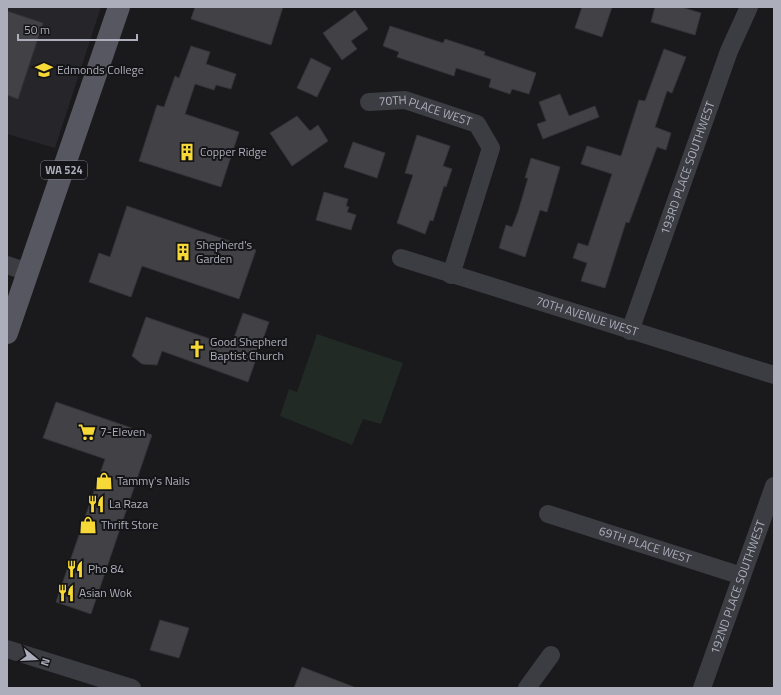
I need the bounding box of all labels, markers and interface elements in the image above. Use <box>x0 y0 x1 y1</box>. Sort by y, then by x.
scale bar <box>18 16 137 42</box>
text: 50 m <box>24 20 50 39</box>
school or university icon: Edmonds College <box>34 60 54 80</box>
place label: Edmonds College <box>57 60 144 79</box>
street label: 70TH PLACE WEST <box>378 90 475 131</box>
street label: 193RD PLACE SOUTHWEST <box>655 98 720 237</box>
building icon: Copper Ridge <box>177 142 197 162</box>
place label: Copper Ridge <box>200 142 267 161</box>
road number: WA 524 <box>41 161 87 179</box>
place label: Shepherd's Garden <box>196 235 253 268</box>
building icon: Shepherd's Garden <box>173 242 193 262</box>
street label: 70TH AVENUE WEST <box>534 291 641 341</box>
place label: Good Shepherd Baptist Church <box>210 332 287 365</box>
church icon: Good Shepherd Baptist Church <box>187 339 207 359</box>
supermarket icon: 7-Eleven <box>77 422 97 442</box>
place label: 7-Eleven <box>100 422 146 441</box>
shop icon: Tammy's Nails <box>94 471 114 491</box>
place label: Tammy's Nails <box>117 471 190 490</box>
restaurant icon: La Raza <box>86 494 106 514</box>
place label: La Raza <box>109 494 148 513</box>
shop icon: Thrift Store <box>78 515 98 535</box>
place label: Thrift Store <box>101 515 158 534</box>
street label: 192ND PLACE SOUTHWEST <box>705 517 770 657</box>
street label: 69TH PLACE WEST <box>597 521 695 568</box>
restaurant icon: Pho 84 <box>65 559 85 579</box>
place label: Pho 84 <box>88 559 124 578</box>
restaurant icon: Asian Wok <box>56 583 76 603</box>
place label: Asian Wok <box>79 583 132 602</box>
north arrow <box>16 639 56 679</box>
text: N <box>37 656 54 668</box>

